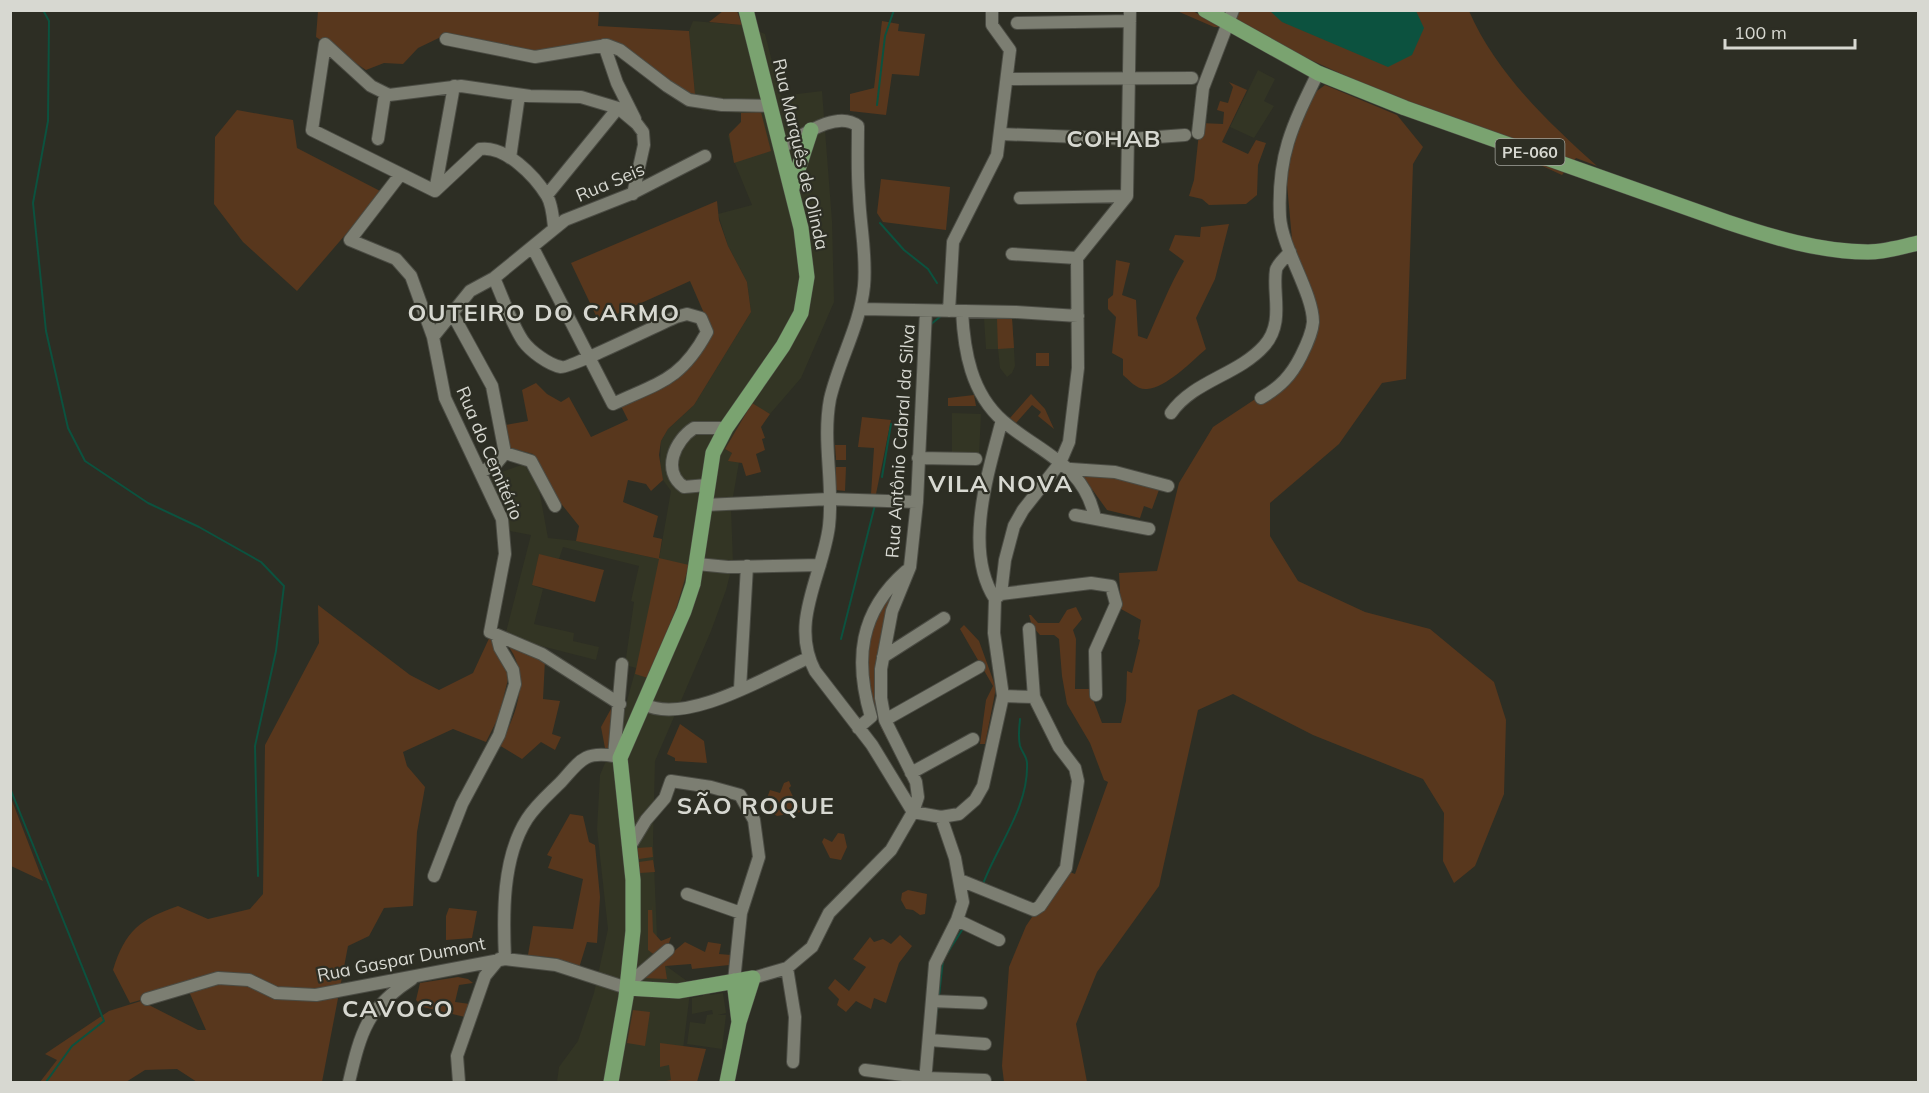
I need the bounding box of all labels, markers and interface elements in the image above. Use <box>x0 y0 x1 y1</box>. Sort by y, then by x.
scale bar <box>1725 12 1856 50</box>
text: 100 m <box>1734 21 1787 44</box>
street label: Rua Marquês de Olinda <box>768 56 834 252</box>
district label: COHAB <box>1066 123 1162 153</box>
road number: PE-060 <box>1496 139 1564 165</box>
street label: Rua Seis <box>572 157 648 207</box>
district label: OUTEIRO DO CARMO <box>407 297 681 327</box>
street label: Rua Antônio Cabral da Silva <box>880 323 920 559</box>
street label: Rua do Cemitério <box>452 383 528 523</box>
district label: VILA NOVA <box>927 468 1074 498</box>
district label: SÃO ROQUE <box>677 790 835 820</box>
street label: Rua Gaspar Dumont <box>315 931 487 987</box>
district label: CAVOCO <box>342 993 454 1023</box>

